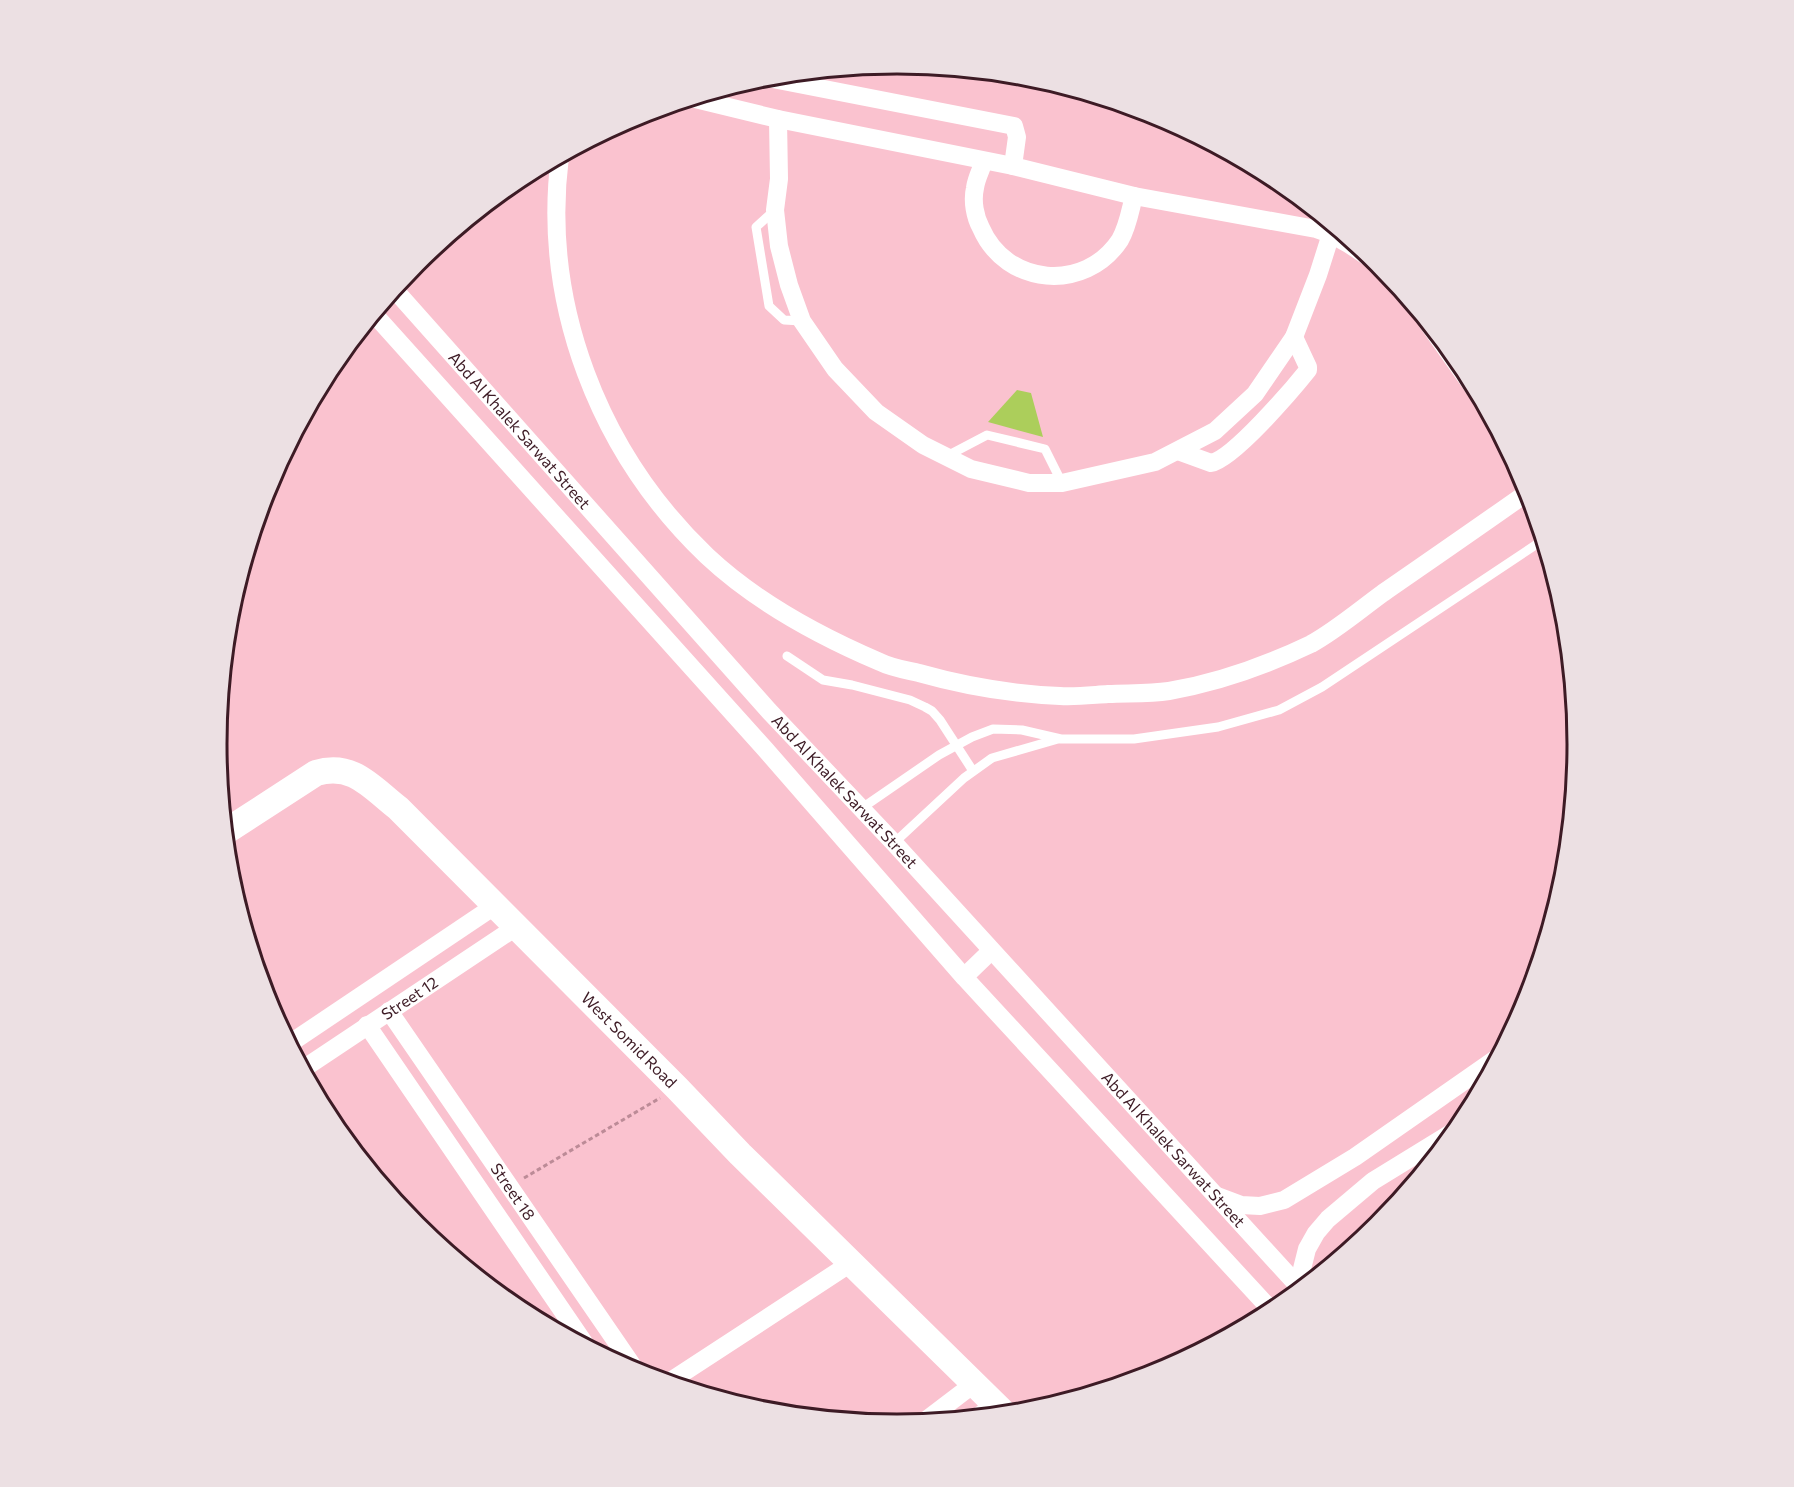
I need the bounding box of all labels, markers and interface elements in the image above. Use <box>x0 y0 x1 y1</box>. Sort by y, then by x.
street label: Abd Al Khalek Sarwat Street <box>445 347 595 513</box>
street label: Abd Al Khalek Sarwat Street <box>768 710 922 872</box>
street label: Street 12 <box>377 972 441 1023</box>
street label: West Somid Road <box>578 988 681 1091</box>
street label: Abd Al Khalek Sarwat Street <box>1098 1067 1250 1231</box>
street label: Street 18 <box>487 1159 540 1223</box>

